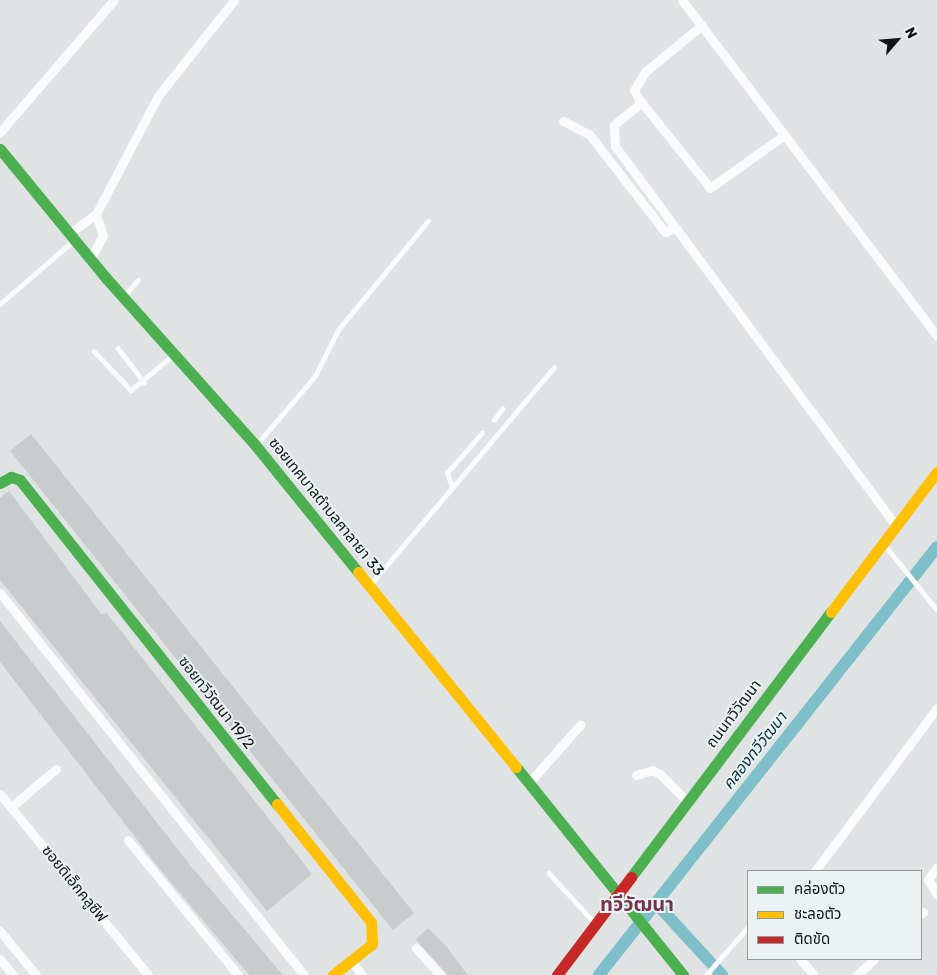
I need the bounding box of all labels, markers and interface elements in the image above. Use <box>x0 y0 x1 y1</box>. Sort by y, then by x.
north arrow <box>872 15 922 65</box>
text: N <box>901 25 921 41</box>
street label: ซอยเทศบาลตำบลศาลายา 33 <box>265 434 387 580</box>
street label: ซอยทวีวัฒนา 19/2 <box>174 653 258 753</box>
street label: ถนนทวีวัฒนา <box>703 677 765 751</box>
water label: คลองทวีวัฒนา <box>719 708 791 794</box>
street label: ซอยดิเอ็กคลูซีฟ <box>38 842 110 926</box>
legend <box>747 870 922 960</box>
text: คล่องตัว <box>794 880 845 898</box>
district label: ทวีวัฒนา <box>600 892 674 916</box>
text: ชะลอตัว <box>794 905 841 923</box>
text: ติดขัด <box>794 930 830 948</box>

